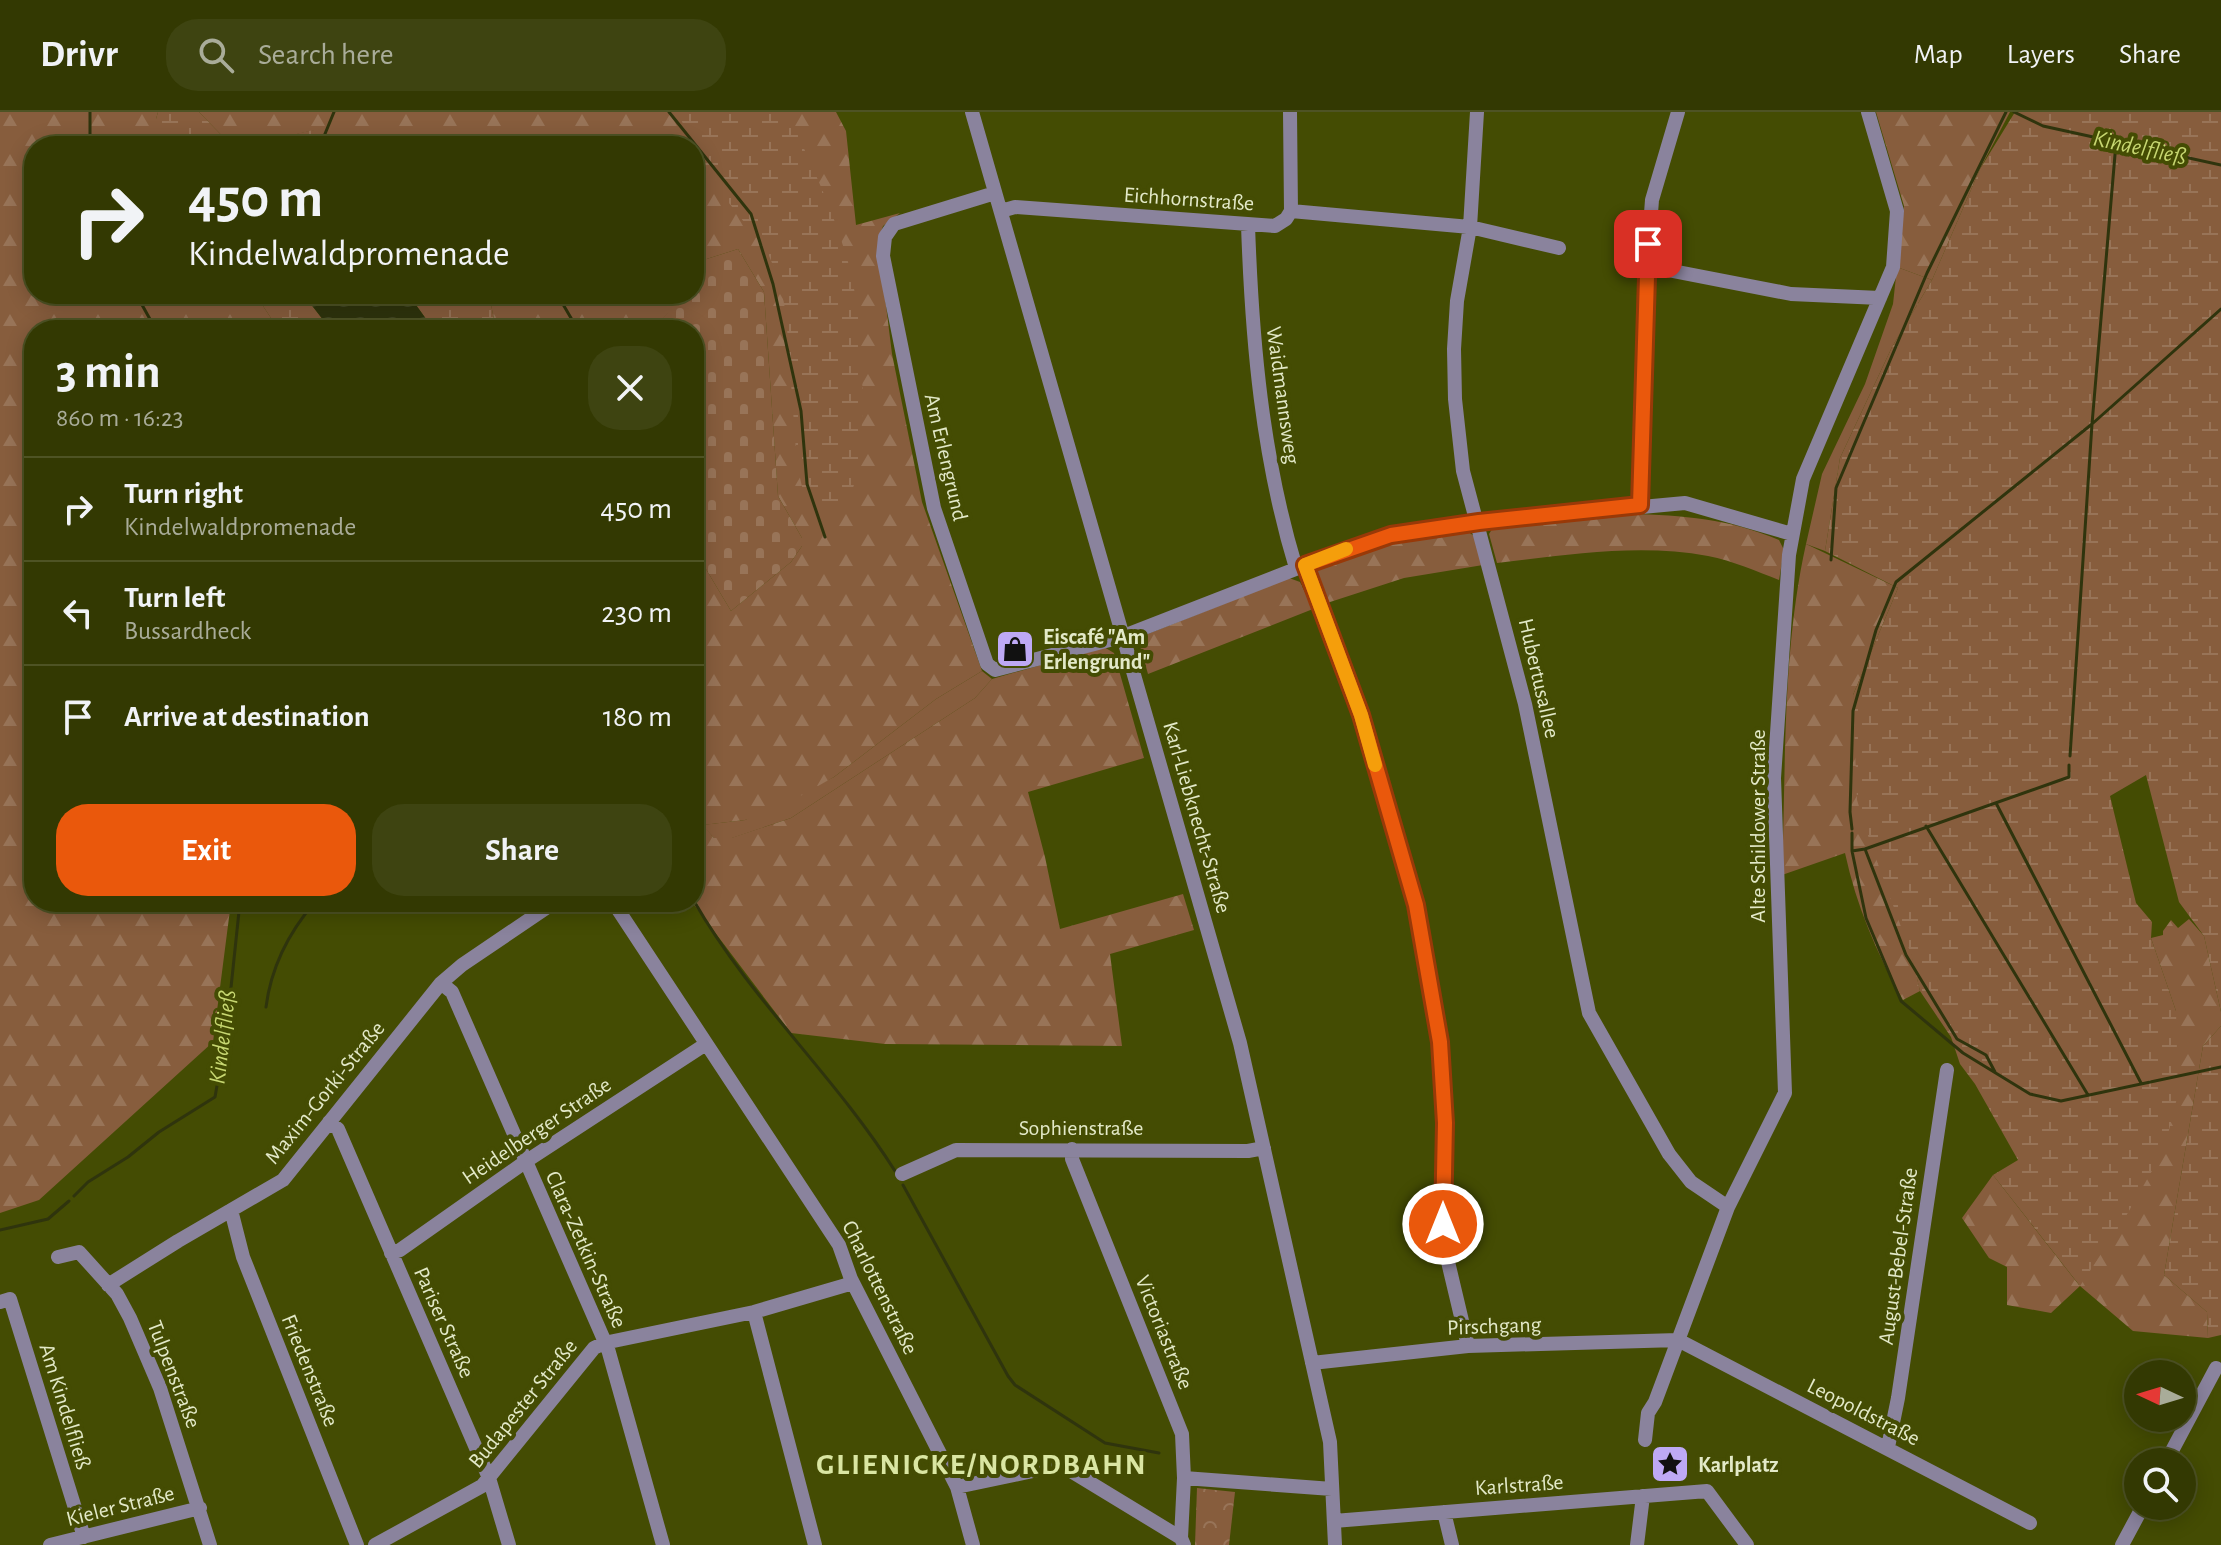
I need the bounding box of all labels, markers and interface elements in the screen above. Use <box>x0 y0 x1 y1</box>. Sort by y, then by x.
search box <box>166 19 726 91</box>
icon: search <box>194 33 238 77</box>
text: Drivr <box>40 36 118 74</box>
text: Search here <box>258 40 394 70</box>
text: Map <box>1914 41 1963 69</box>
text: Layers <box>2007 41 2075 69</box>
text: Share <box>2119 41 2181 69</box>
water label: Kindelfließ <box>2091 126 2189 170</box>
icon: right <box>56 168 160 272</box>
text: 450 m <box>188 171 323 227</box>
street label: Eichhornstraße <box>1123 183 1255 215</box>
pin <box>1614 210 1682 278</box>
icon: arrive <box>1626 222 1670 266</box>
text: Kindelwaldpromenade <box>188 236 510 272</box>
street label: Waidmannsweg <box>1262 325 1304 466</box>
button: close <box>588 346 672 430</box>
text: 3 min <box>56 349 161 397</box>
street label: Am Erlengrund <box>921 392 971 523</box>
text: 860 m · 16:23 <box>56 405 184 431</box>
text: Turn right <box>124 479 243 509</box>
icon: right <box>56 487 100 531</box>
text: 450 m <box>600 494 672 524</box>
text: Kindelwaldpromenade <box>124 514 356 540</box>
text: Turn left <box>124 583 225 613</box>
icon: left <box>56 591 100 635</box>
text: 230 m <box>601 598 672 628</box>
street label: Hubertusallee <box>1515 616 1564 740</box>
text: Bussardheck <box>124 618 251 644</box>
place label: Eiscafé "Am Erlengrund" <box>1043 626 1150 673</box>
shop icon: Eiscafé "Am Erlengrund" <box>994 628 1036 670</box>
icon: arrive <box>56 695 100 739</box>
text: Arrive at destination <box>124 702 370 732</box>
text: 180 m <box>603 702 672 732</box>
street label: Karl-Liebknecht-Straße <box>1159 719 1235 915</box>
street label: Alte Schildower Straße <box>1747 729 1769 923</box>
button: Exit <box>56 804 356 896</box>
button: Share <box>372 804 672 896</box>
water label: Kindelfließ <box>205 989 241 1086</box>
street label: Maxim-Gorki-Straße <box>261 1017 389 1168</box>
street label: Heidelberger Straße <box>458 1073 615 1189</box>
street label: Sophienstraße <box>1019 1117 1143 1139</box>
street label: August-Bebel-Straße <box>1875 1166 1921 1346</box>
street label: Clara-Zetkin-Straße <box>542 1168 631 1331</box>
position arrow <box>1401 1182 1485 1266</box>
street label: Charlottenstraße <box>838 1217 922 1358</box>
street label: Pariser Straße <box>410 1264 478 1381</box>
street label: Victoriastraße <box>1131 1272 1197 1392</box>
street label: Friedenstraße <box>278 1311 343 1430</box>
street label: Pirschgang <box>1447 1313 1542 1339</box>
street label: Tulpenstraße <box>144 1318 205 1431</box>
street label: Budapester Straße <box>464 1335 581 1472</box>
street label: Am Kindelfließ <box>36 1341 95 1472</box>
north arrow <box>2124 1360 2196 1432</box>
map controls <box>2124 1360 2196 1520</box>
street label: Leopoldstraße <box>1804 1374 1923 1450</box>
place icon: Karlplatz <box>1649 1443 1691 1485</box>
button: search <box>2124 1448 2196 1520</box>
district label: GLIENICKE/NORDBAHN <box>816 1450 1148 1480</box>
place label: Karlplatz <box>1698 1454 1779 1476</box>
street label: Karlstraße <box>1474 1471 1564 1499</box>
street label: Kieler Straße <box>64 1482 177 1530</box>

